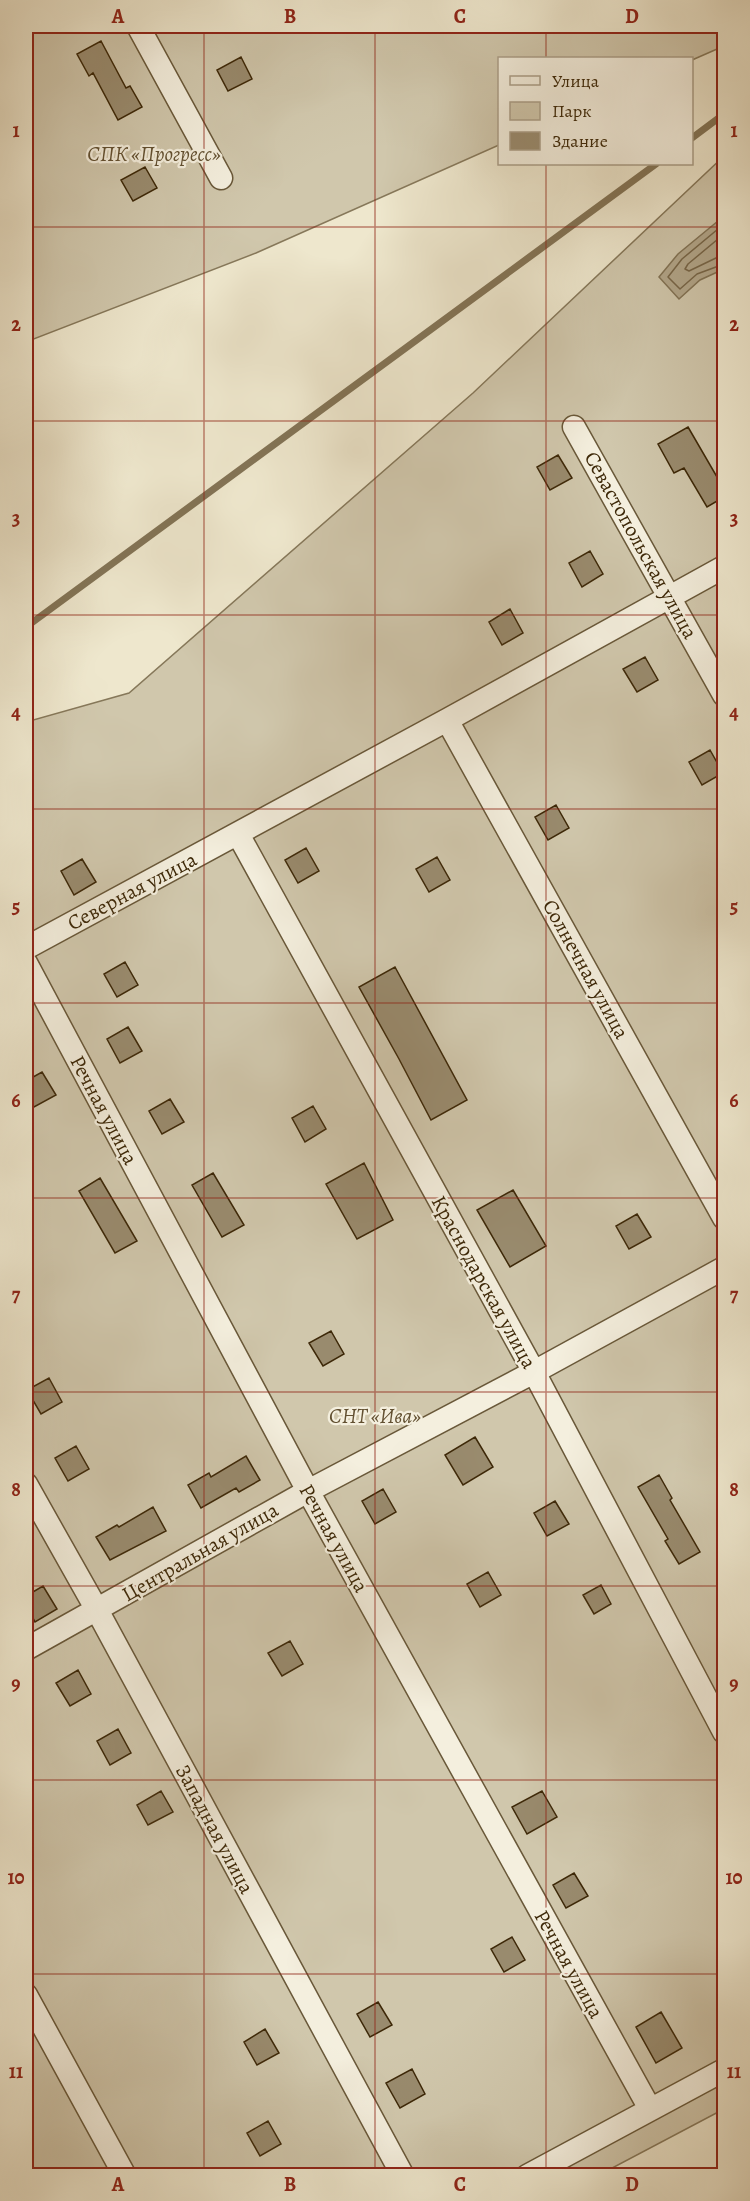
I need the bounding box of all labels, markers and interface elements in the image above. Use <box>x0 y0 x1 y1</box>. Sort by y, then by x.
text: A <box>111 3 125 30</box>
text: B <box>284 3 296 30</box>
text: C <box>454 3 466 30</box>
text: D <box>625 3 639 30</box>
legend <box>498 57 693 165</box>
text: Улица <box>552 69 600 93</box>
text: Парк <box>552 99 592 123</box>
text: 1 <box>12 117 20 144</box>
text: 1 <box>730 117 738 144</box>
text: Здание <box>552 129 608 153</box>
park label: СПК «Прогресс» <box>87 140 221 168</box>
text: 2 <box>11 311 21 338</box>
text: 2 <box>729 311 739 338</box>
street label: Севастопольская улица <box>578 446 704 644</box>
text: 3 <box>12 505 20 532</box>
text: 3 <box>730 505 738 532</box>
text: 4 <box>11 699 21 726</box>
text: 4 <box>729 699 739 726</box>
street label: Северная улица <box>62 845 202 937</box>
text: 5 <box>12 893 20 920</box>
text: 5 <box>730 893 738 920</box>
street label: Солнечная улица <box>536 894 636 1044</box>
street label: Речная улица <box>63 1050 145 1170</box>
text: 6 <box>11 1087 21 1114</box>
text: 6 <box>729 1087 739 1114</box>
street label: Краснодарская улица <box>425 1190 543 1374</box>
text: 7 <box>12 1281 21 1308</box>
text: 7 <box>730 1281 739 1308</box>
park label: СНТ «Ива» <box>329 1402 421 1430</box>
text: 8 <box>11 1476 21 1503</box>
text: 8 <box>729 1476 739 1503</box>
street label: Речная улица <box>293 1479 376 1598</box>
street label: Центральная улица <box>117 1496 284 1608</box>
text: 9 <box>11 1670 21 1697</box>
text: 9 <box>729 1670 739 1697</box>
street label: Западная улица <box>169 1760 261 1899</box>
text: 10 <box>7 1864 25 1891</box>
text: 10 <box>725 1864 743 1891</box>
street label: Речная улица <box>528 1905 611 2024</box>
text: 11 <box>9 2058 23 2085</box>
text: 11 <box>727 2058 741 2085</box>
text: A <box>111 2171 125 2198</box>
text: B <box>284 2171 296 2198</box>
text: C <box>454 2171 466 2198</box>
text: D <box>625 2171 639 2198</box>

